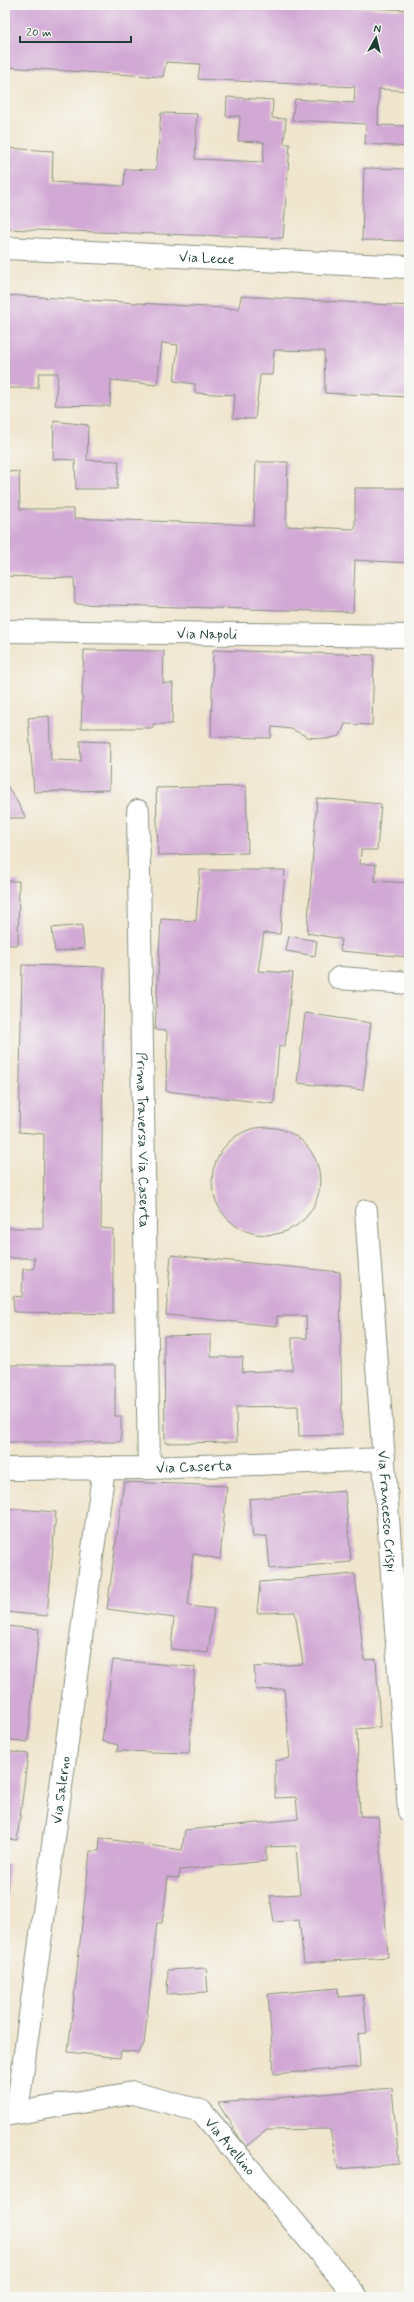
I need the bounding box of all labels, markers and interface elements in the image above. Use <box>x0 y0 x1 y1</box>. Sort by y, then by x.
scale bar <box>20 18 131 44</box>
north arrow <box>356 18 396 58</box>
text: N <box>373 22 382 37</box>
text: 20 m <box>26 25 52 41</box>
street label: Via Lecce <box>178 248 235 269</box>
street label: Via Napoli <box>177 625 237 644</box>
street label: Prima Traversa Via Caserta <box>132 1052 153 1228</box>
street label: Via Francesco Crispi <box>373 1450 400 1573</box>
street label: Via Caserta <box>156 1457 232 1478</box>
street label: Via Salerno <box>48 1755 75 1825</box>
street label: Via Avellino <box>200 2114 259 2179</box>

